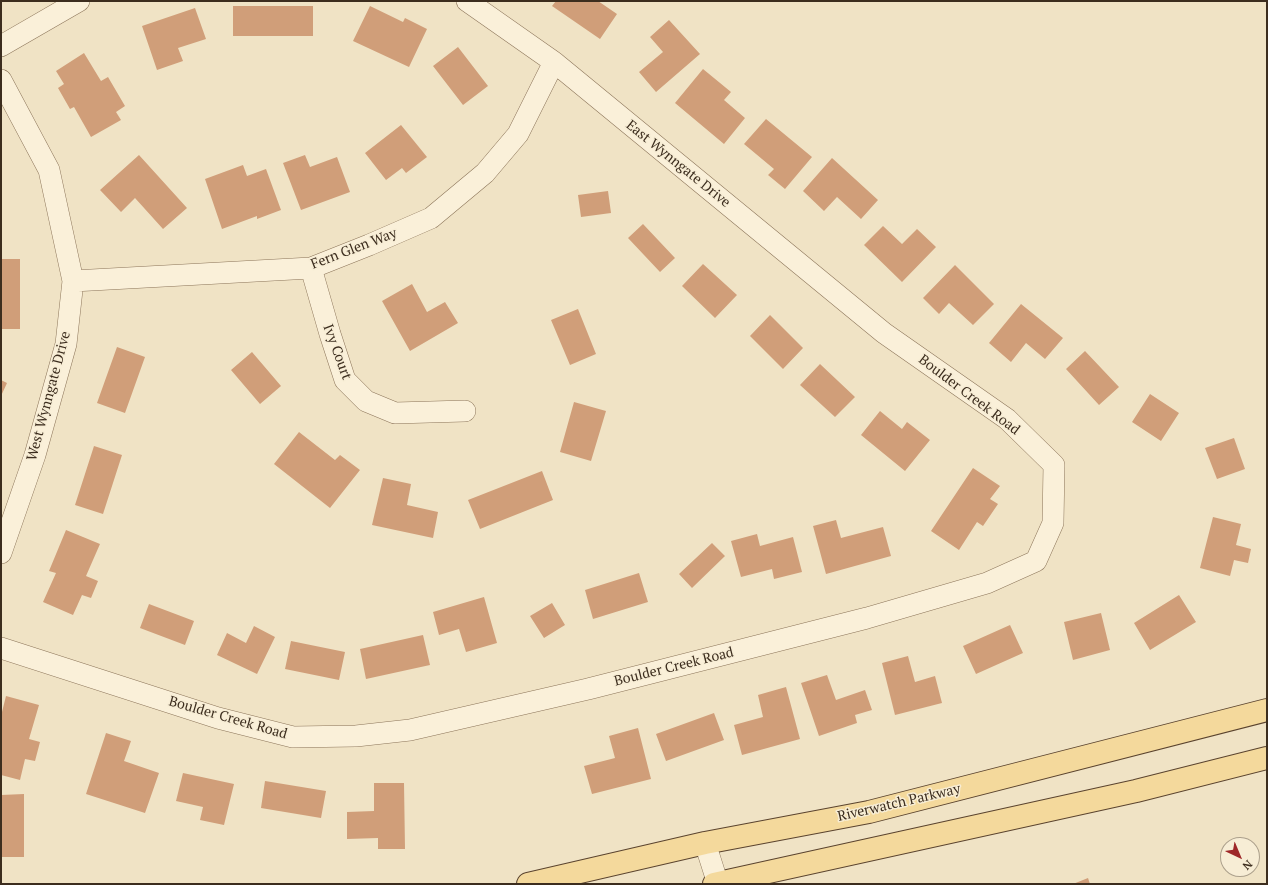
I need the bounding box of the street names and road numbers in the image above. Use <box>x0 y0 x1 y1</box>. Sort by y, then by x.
street label: East Wynngate Drive <box>622 117 734 211</box>
street label: Fern Glen Way <box>309 225 399 273</box>
street label: Ivy Court <box>319 322 355 382</box>
street label: West Wynngate Drive <box>24 329 74 463</box>
street label: Boulder Creek Road <box>915 351 1023 439</box>
street label: Boulder Creek Road <box>613 644 735 690</box>
street label: Boulder Creek Road <box>167 693 289 743</box>
street label: Riverwatch Parkway <box>836 781 962 825</box>

